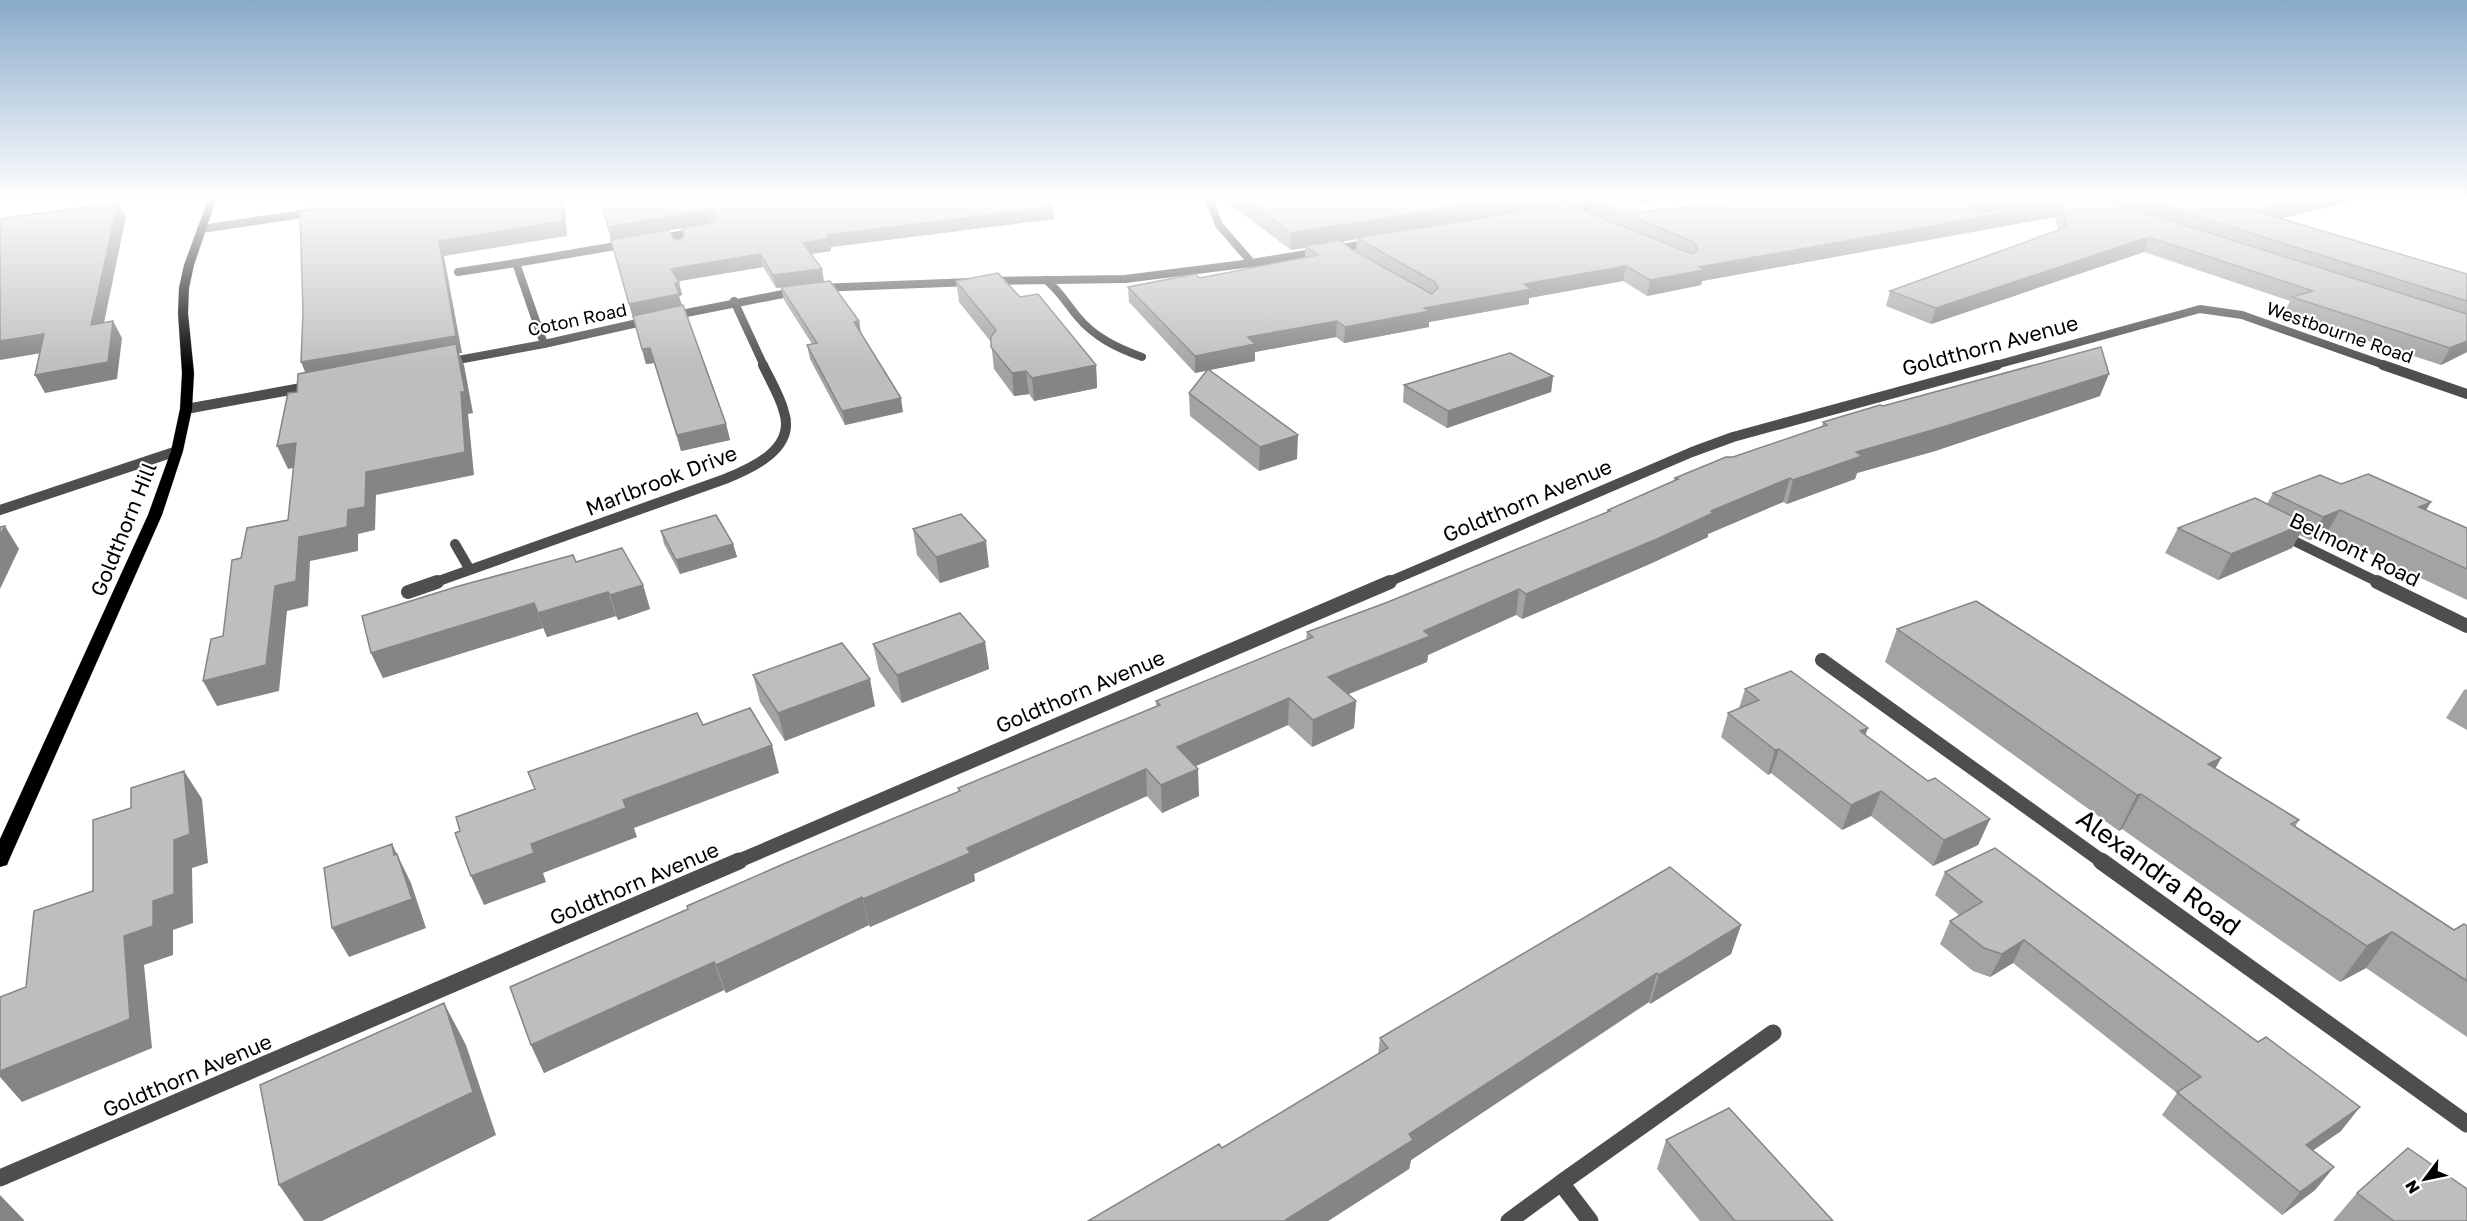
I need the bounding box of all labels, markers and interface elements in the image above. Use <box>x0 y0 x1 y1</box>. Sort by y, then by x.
street label: Westbourne Road <box>2264 297 2416 367</box>
street label: Coton Road <box>525 298 629 340</box>
street label: Goldthorn Avenue <box>1899 309 2081 381</box>
street label: Marlbrook Drive <box>582 439 740 521</box>
street label: Goldthorn Avenue <box>1439 453 1615 547</box>
street label: Goldthorn Hill <box>84 458 162 600</box>
street label: Belmont Road <box>2286 506 2424 592</box>
street label: Goldthorn Avenue <box>992 644 1168 738</box>
street label: Alexandra Road <box>2071 802 2247 942</box>
street label: Goldthorn Avenue <box>546 836 722 930</box>
street label: Goldthorn Avenue <box>99 1028 275 1122</box>
north arrow <box>2395 1149 2455 1209</box>
text: N <box>2401 1176 2424 1197</box>

